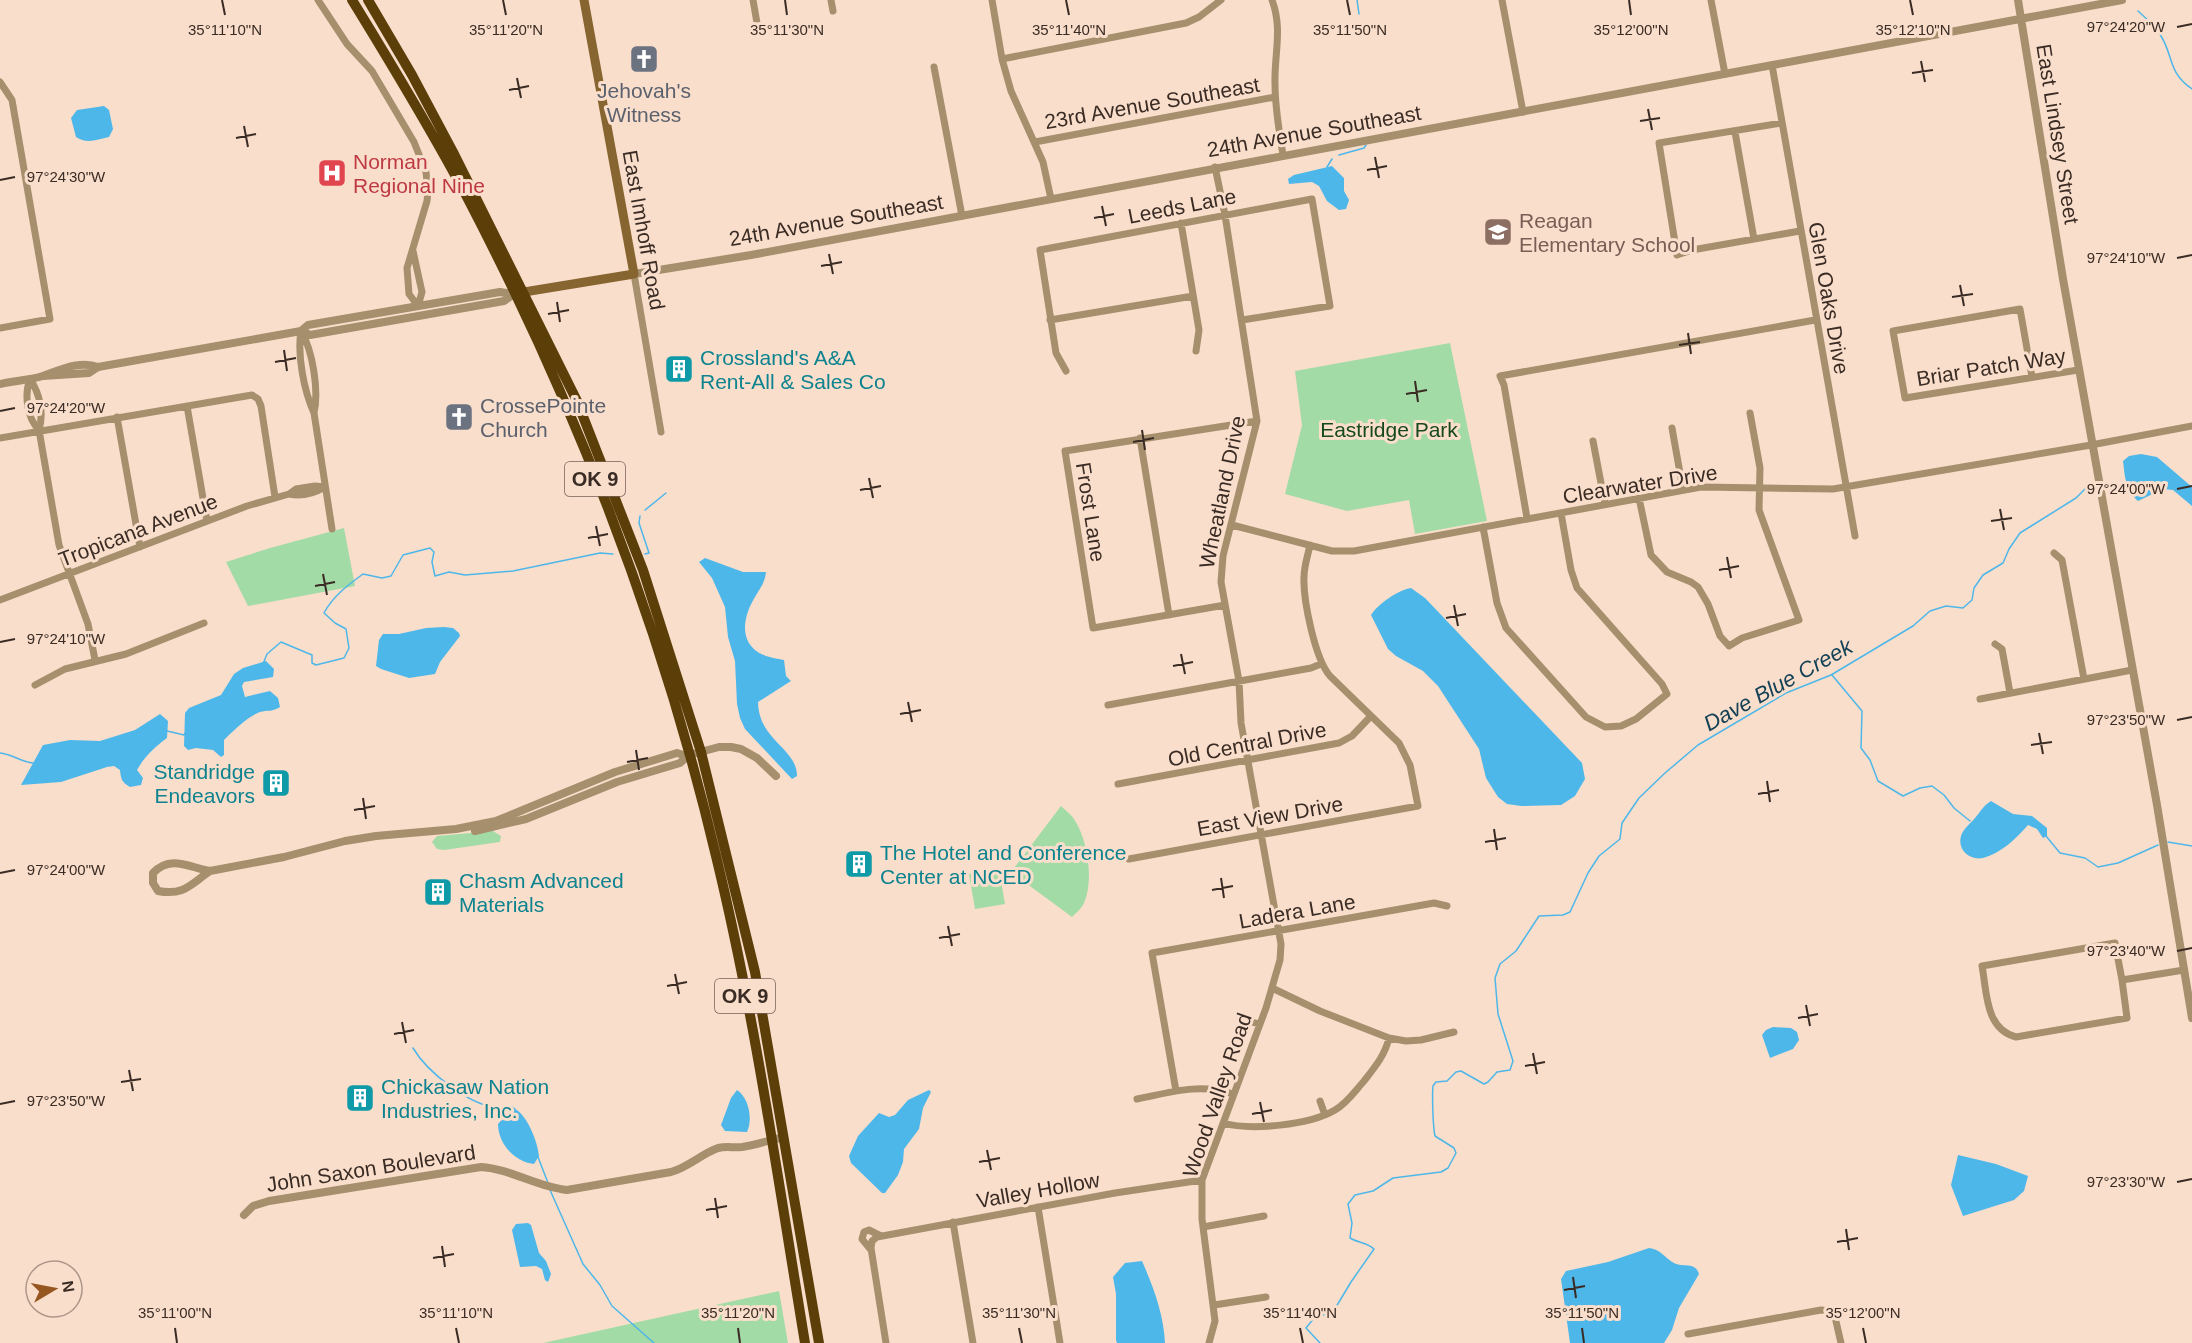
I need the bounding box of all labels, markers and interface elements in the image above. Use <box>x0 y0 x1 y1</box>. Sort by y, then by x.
text: 97°24'20"W <box>2087 18 2166 35</box>
text: 35°11'10"N <box>188 21 262 38</box>
text: 35°11'20"N <box>469 21 543 38</box>
text: 35°11'30"N <box>750 21 824 38</box>
text: 35°11'40"N <box>1032 21 1106 38</box>
text: 35°11'50"N <box>1313 21 1387 38</box>
text: 35°12'00"N <box>1593 21 1669 38</box>
text: 35°12'10"N <box>1875 21 1951 38</box>
street label: East Lindsey Street <box>2032 42 2084 226</box>
church icon: Jehovah's Witness <box>628 43 660 75</box>
street label: 23rd Avenue Southeast <box>1043 73 1261 133</box>
place label: Jehovah's Witness <box>597 79 691 126</box>
street label: 24th Avenue Southeast <box>1205 101 1423 161</box>
street label: East Imhoff Road <box>619 148 669 312</box>
place label: Norman Regional Nine <box>353 150 485 197</box>
hospital icon: Norman Regional Nine <box>316 157 348 189</box>
text: 97°24'30"W <box>27 168 106 185</box>
street label: Leeds Lane <box>1126 184 1238 228</box>
street label: 24th Avenue Southeast <box>727 190 945 250</box>
place label: Reagan Elementary School <box>1519 209 1695 256</box>
school or university icon: Reagan Elementary School <box>1482 216 1514 248</box>
street label: Glen Oaks Drive <box>1804 220 1854 376</box>
text: 97°24'10"W <box>2087 249 2166 266</box>
street label: Briar Patch Way <box>1915 344 2068 390</box>
place label: Crossland's A&A Rent-All & Sales Co <box>700 346 886 393</box>
building icon: Crossland's A&A Rent-All & Sales Co <box>663 353 695 385</box>
place label: CrossePointe Church <box>480 394 606 441</box>
text: 97°24'20"W <box>27 399 106 416</box>
church icon: CrossePointe Church <box>443 401 475 433</box>
street label: Wheatland Drive <box>1195 414 1249 570</box>
park label: Eastridge Park <box>1320 418 1458 441</box>
street label: Clearwater Drive <box>1561 460 1719 508</box>
street label: Frost Lane <box>1072 461 1110 563</box>
road number: OK 9 <box>565 462 625 496</box>
text: 97°24'00"W <box>2087 480 2166 497</box>
street label: Tropicana Avenue <box>55 489 221 571</box>
text: 97°24'10"W <box>27 630 106 647</box>
water label: Dave Blue Creek <box>1699 633 1858 736</box>
text: 97°23'50"W <box>2087 711 2166 728</box>
street label: Old Central Drive <box>1166 717 1328 771</box>
place label: Standridge Endeavors <box>153 760 255 807</box>
building icon: Standridge Endeavors <box>260 767 292 799</box>
street label: East View Drive <box>1195 792 1345 840</box>
place label: The Hotel and Conference Center at NCED <box>880 841 1126 888</box>
building icon: The Hotel and Conference Center at NCED <box>843 848 875 880</box>
text: 97°24'00"W <box>27 861 106 878</box>
place label: Chasm Advanced Materials <box>459 869 624 916</box>
building icon: Chasm Advanced Materials <box>422 876 454 908</box>
street label: Ladera Lane <box>1237 889 1357 933</box>
text: 97°23'40"W <box>2087 942 2166 959</box>
road number: OK 9 <box>715 979 775 1013</box>
street label: Wood Valley Road <box>1178 1010 1256 1180</box>
place label: Chickasaw Nation Industries, Inc. <box>381 1075 549 1122</box>
building icon: Chickasaw Nation Industries, Inc. <box>344 1082 376 1114</box>
text: 97°23'50"W <box>27 1092 106 1109</box>
street label: John Saxon Boulevard <box>265 1140 477 1196</box>
street label: Valley Hollow <box>975 1168 1102 1212</box>
text: 97°23'30"W <box>2087 1173 2166 1190</box>
north arrow <box>24 1259 84 1319</box>
text: N <box>59 1279 78 1294</box>
text: 35°11'00"N <box>138 1304 212 1321</box>
text: 35°11'10"N <box>419 1304 493 1321</box>
text: 35°11'20"N <box>701 1304 775 1321</box>
text: 35°11'30"N <box>982 1304 1056 1321</box>
text: 35°11'40"N <box>1263 1304 1337 1321</box>
text: 35°11'50"N <box>1545 1304 1619 1321</box>
text: 35°12'00"N <box>1825 1304 1901 1321</box>

